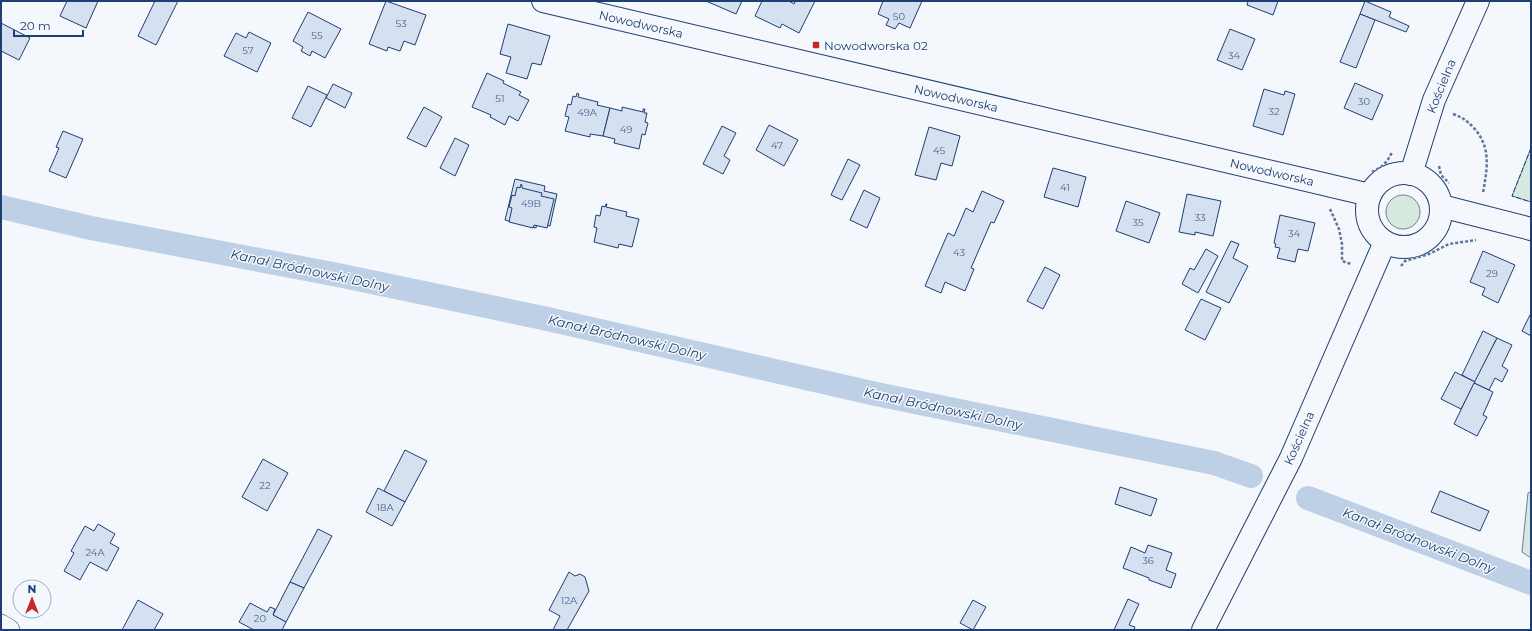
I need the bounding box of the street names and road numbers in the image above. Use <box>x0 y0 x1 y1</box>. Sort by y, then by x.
street label: Nowodworska <box>598 7 684 41</box>
street label: Kościelna <box>1423 57 1459 115</box>
street label: Nowodworska <box>913 81 999 115</box>
street label: Nowodworska <box>1229 155 1315 189</box>
street label: Kościelna <box>1281 409 1317 467</box>

